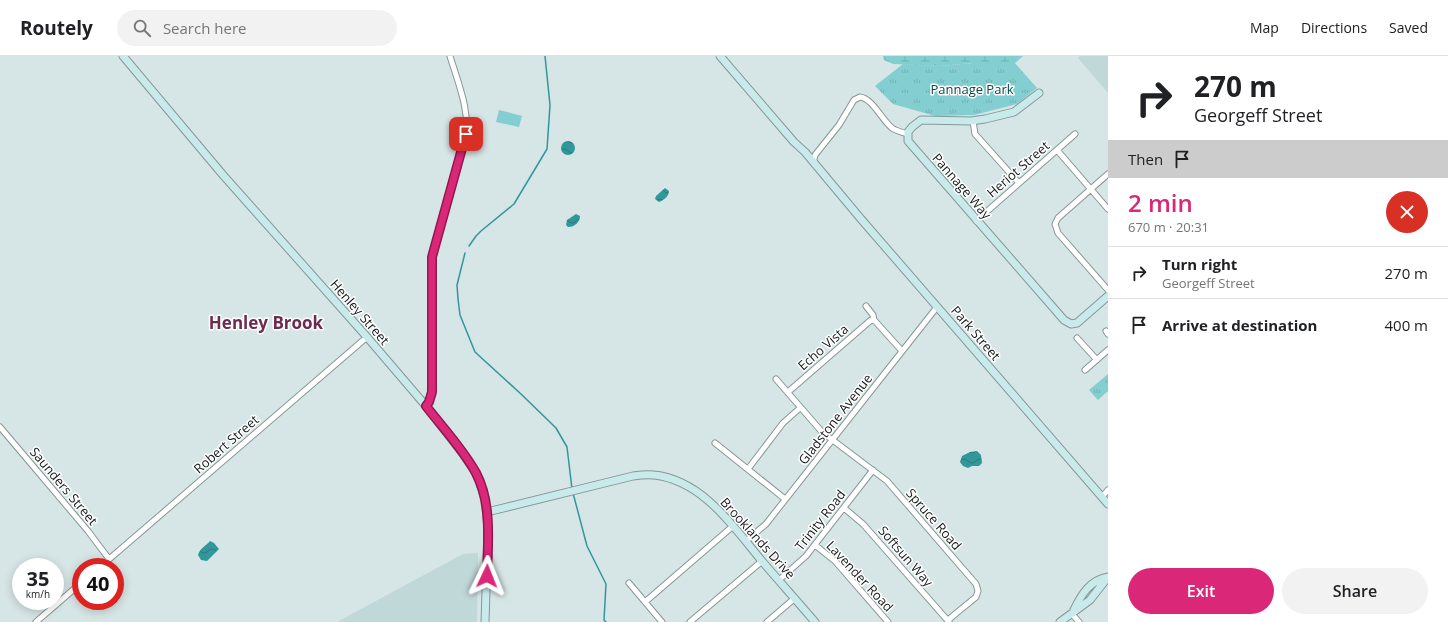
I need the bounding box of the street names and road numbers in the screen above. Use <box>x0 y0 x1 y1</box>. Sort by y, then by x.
street label: Heriot Street <box>983 137 1053 201</box>
street label: Pannage Way <box>928 149 996 223</box>
street label: Henley Street <box>326 275 394 349</box>
street label: Park Street <box>947 302 1005 364</box>
street label: Echo Vista <box>794 320 852 374</box>
street label: Gladstone Avenue <box>794 370 876 468</box>
street label: Robert Street <box>190 410 263 477</box>
street label: Saunders Street <box>26 443 102 529</box>
street label: Spruce Road <box>902 484 966 554</box>
street label: Trinity Road <box>791 486 849 554</box>
street label: Brooklands Drive <box>717 493 799 583</box>
street label: Softsun Way <box>875 522 938 591</box>
street label: Lavender Road <box>822 537 898 615</box>

